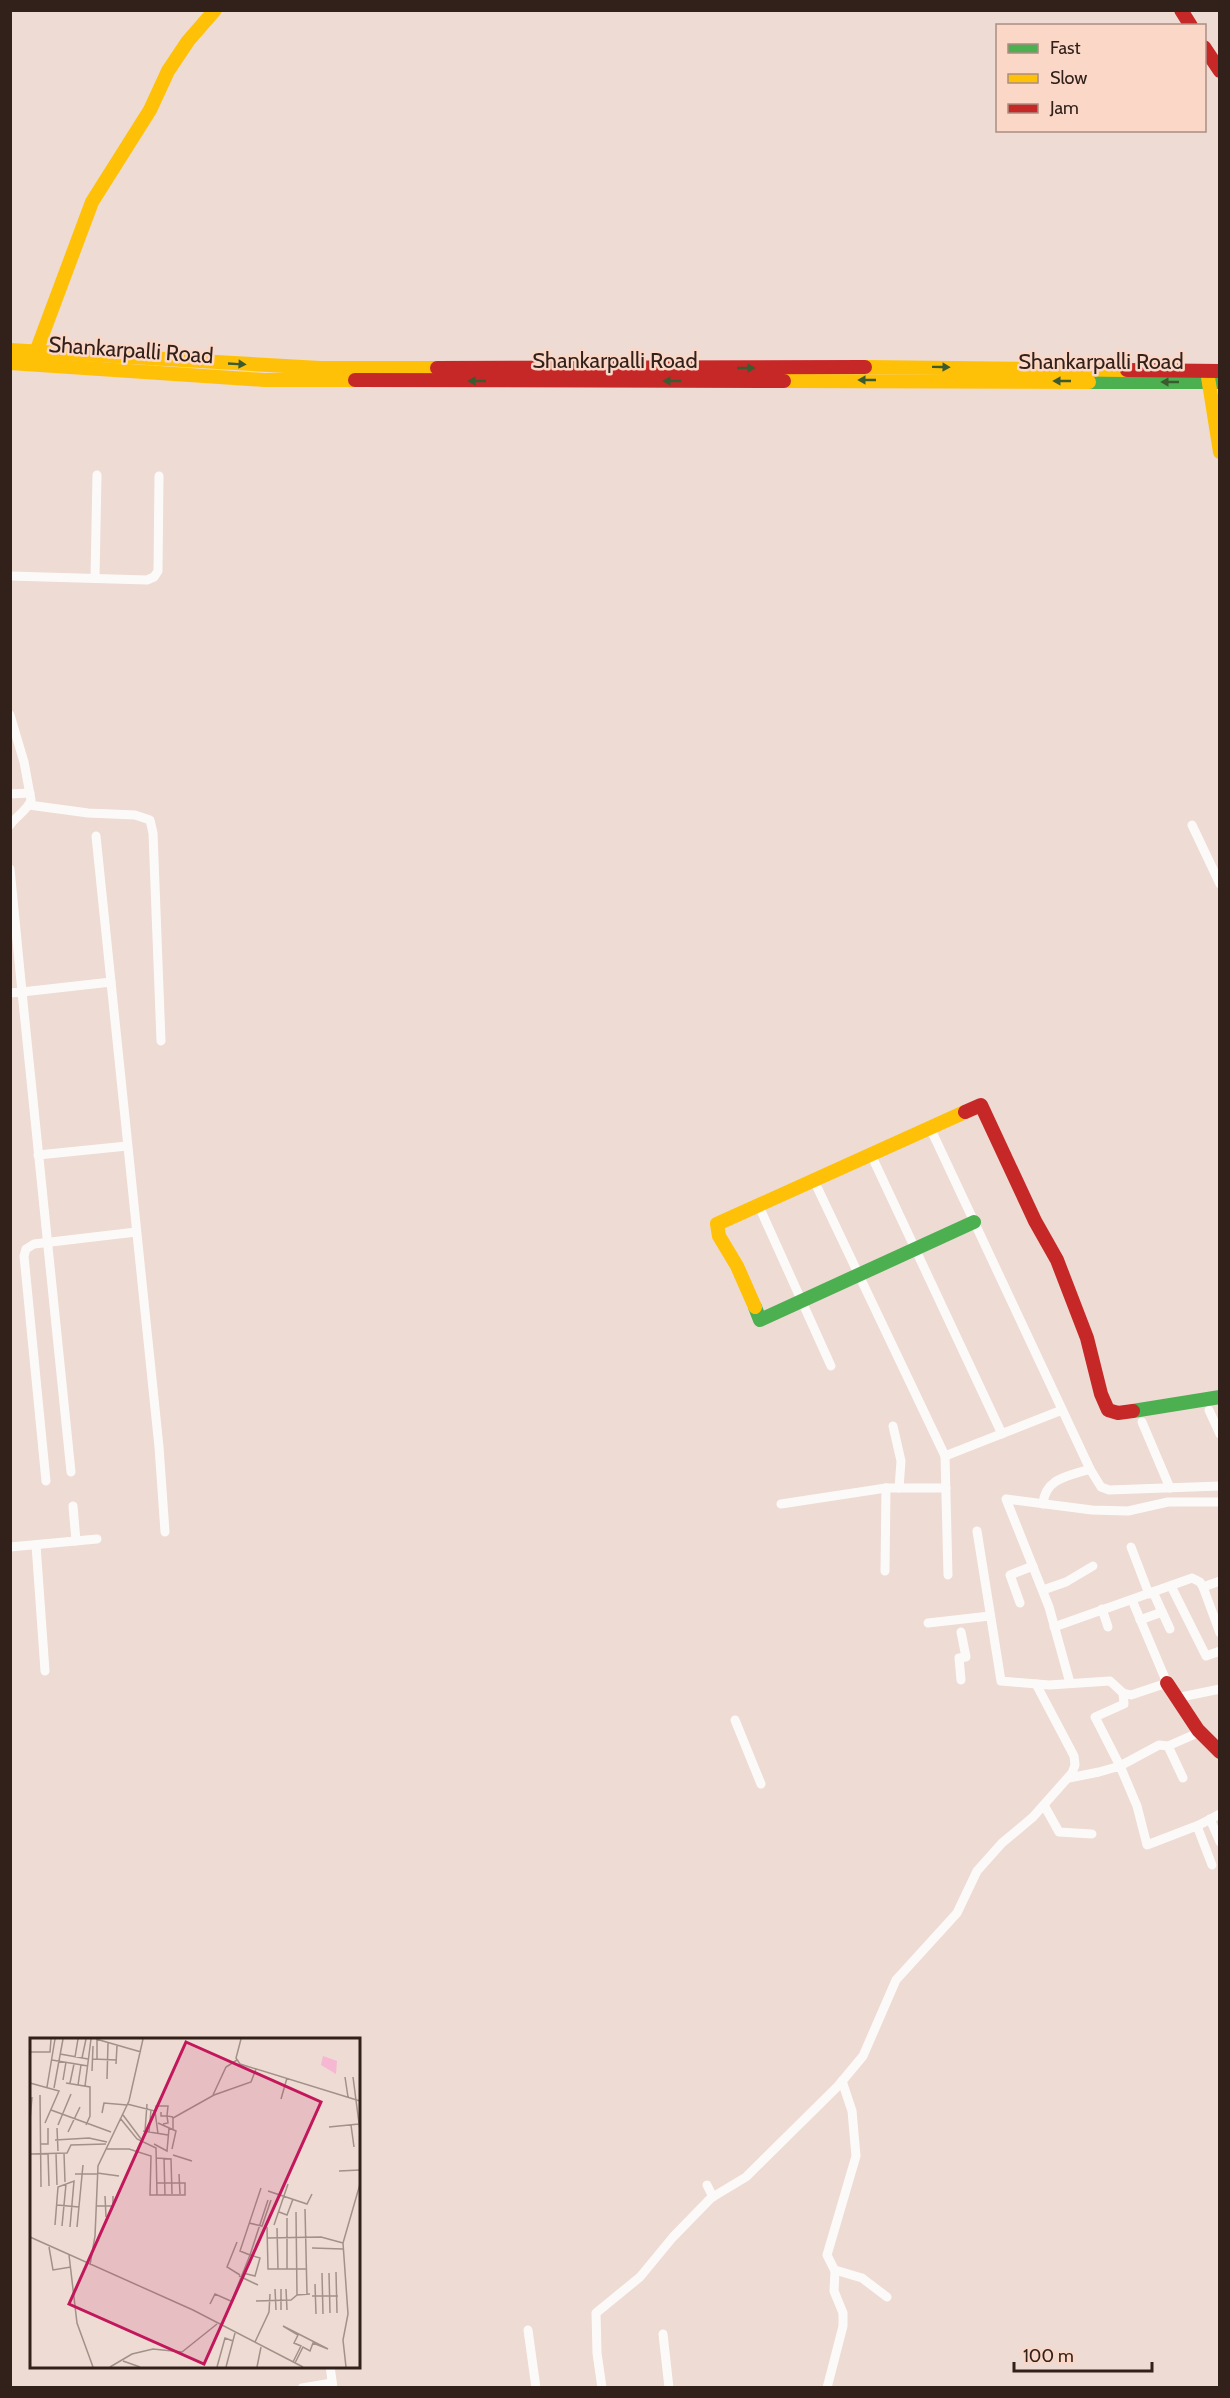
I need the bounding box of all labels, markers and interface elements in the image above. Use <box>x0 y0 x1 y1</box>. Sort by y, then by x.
legend <box>996 24 1206 132</box>
text: Fast <box>1050 37 1081 59</box>
text: Slow <box>1050 67 1087 89</box>
text: Jam <box>1049 97 1079 119</box>
street label: Shankarpalli Road <box>48 331 214 369</box>
street label: Shankarpalli Road <box>532 347 698 374</box>
street label: Shankarpalli Road <box>1018 348 1184 375</box>
one-way arrow <box>227 359 246 369</box>
one-way arrow <box>932 362 951 372</box>
one-way arrow <box>737 363 756 373</box>
one-way arrow <box>857 375 876 385</box>
one-way arrow <box>467 376 486 386</box>
one-way arrow <box>662 376 681 386</box>
one-way arrow <box>1052 376 1071 386</box>
one-way arrow <box>1160 377 1179 387</box>
inset map <box>30 2038 360 2368</box>
scale bar <box>1014 2335 1152 2373</box>
text: 100 m <box>1023 2345 1074 2367</box>

